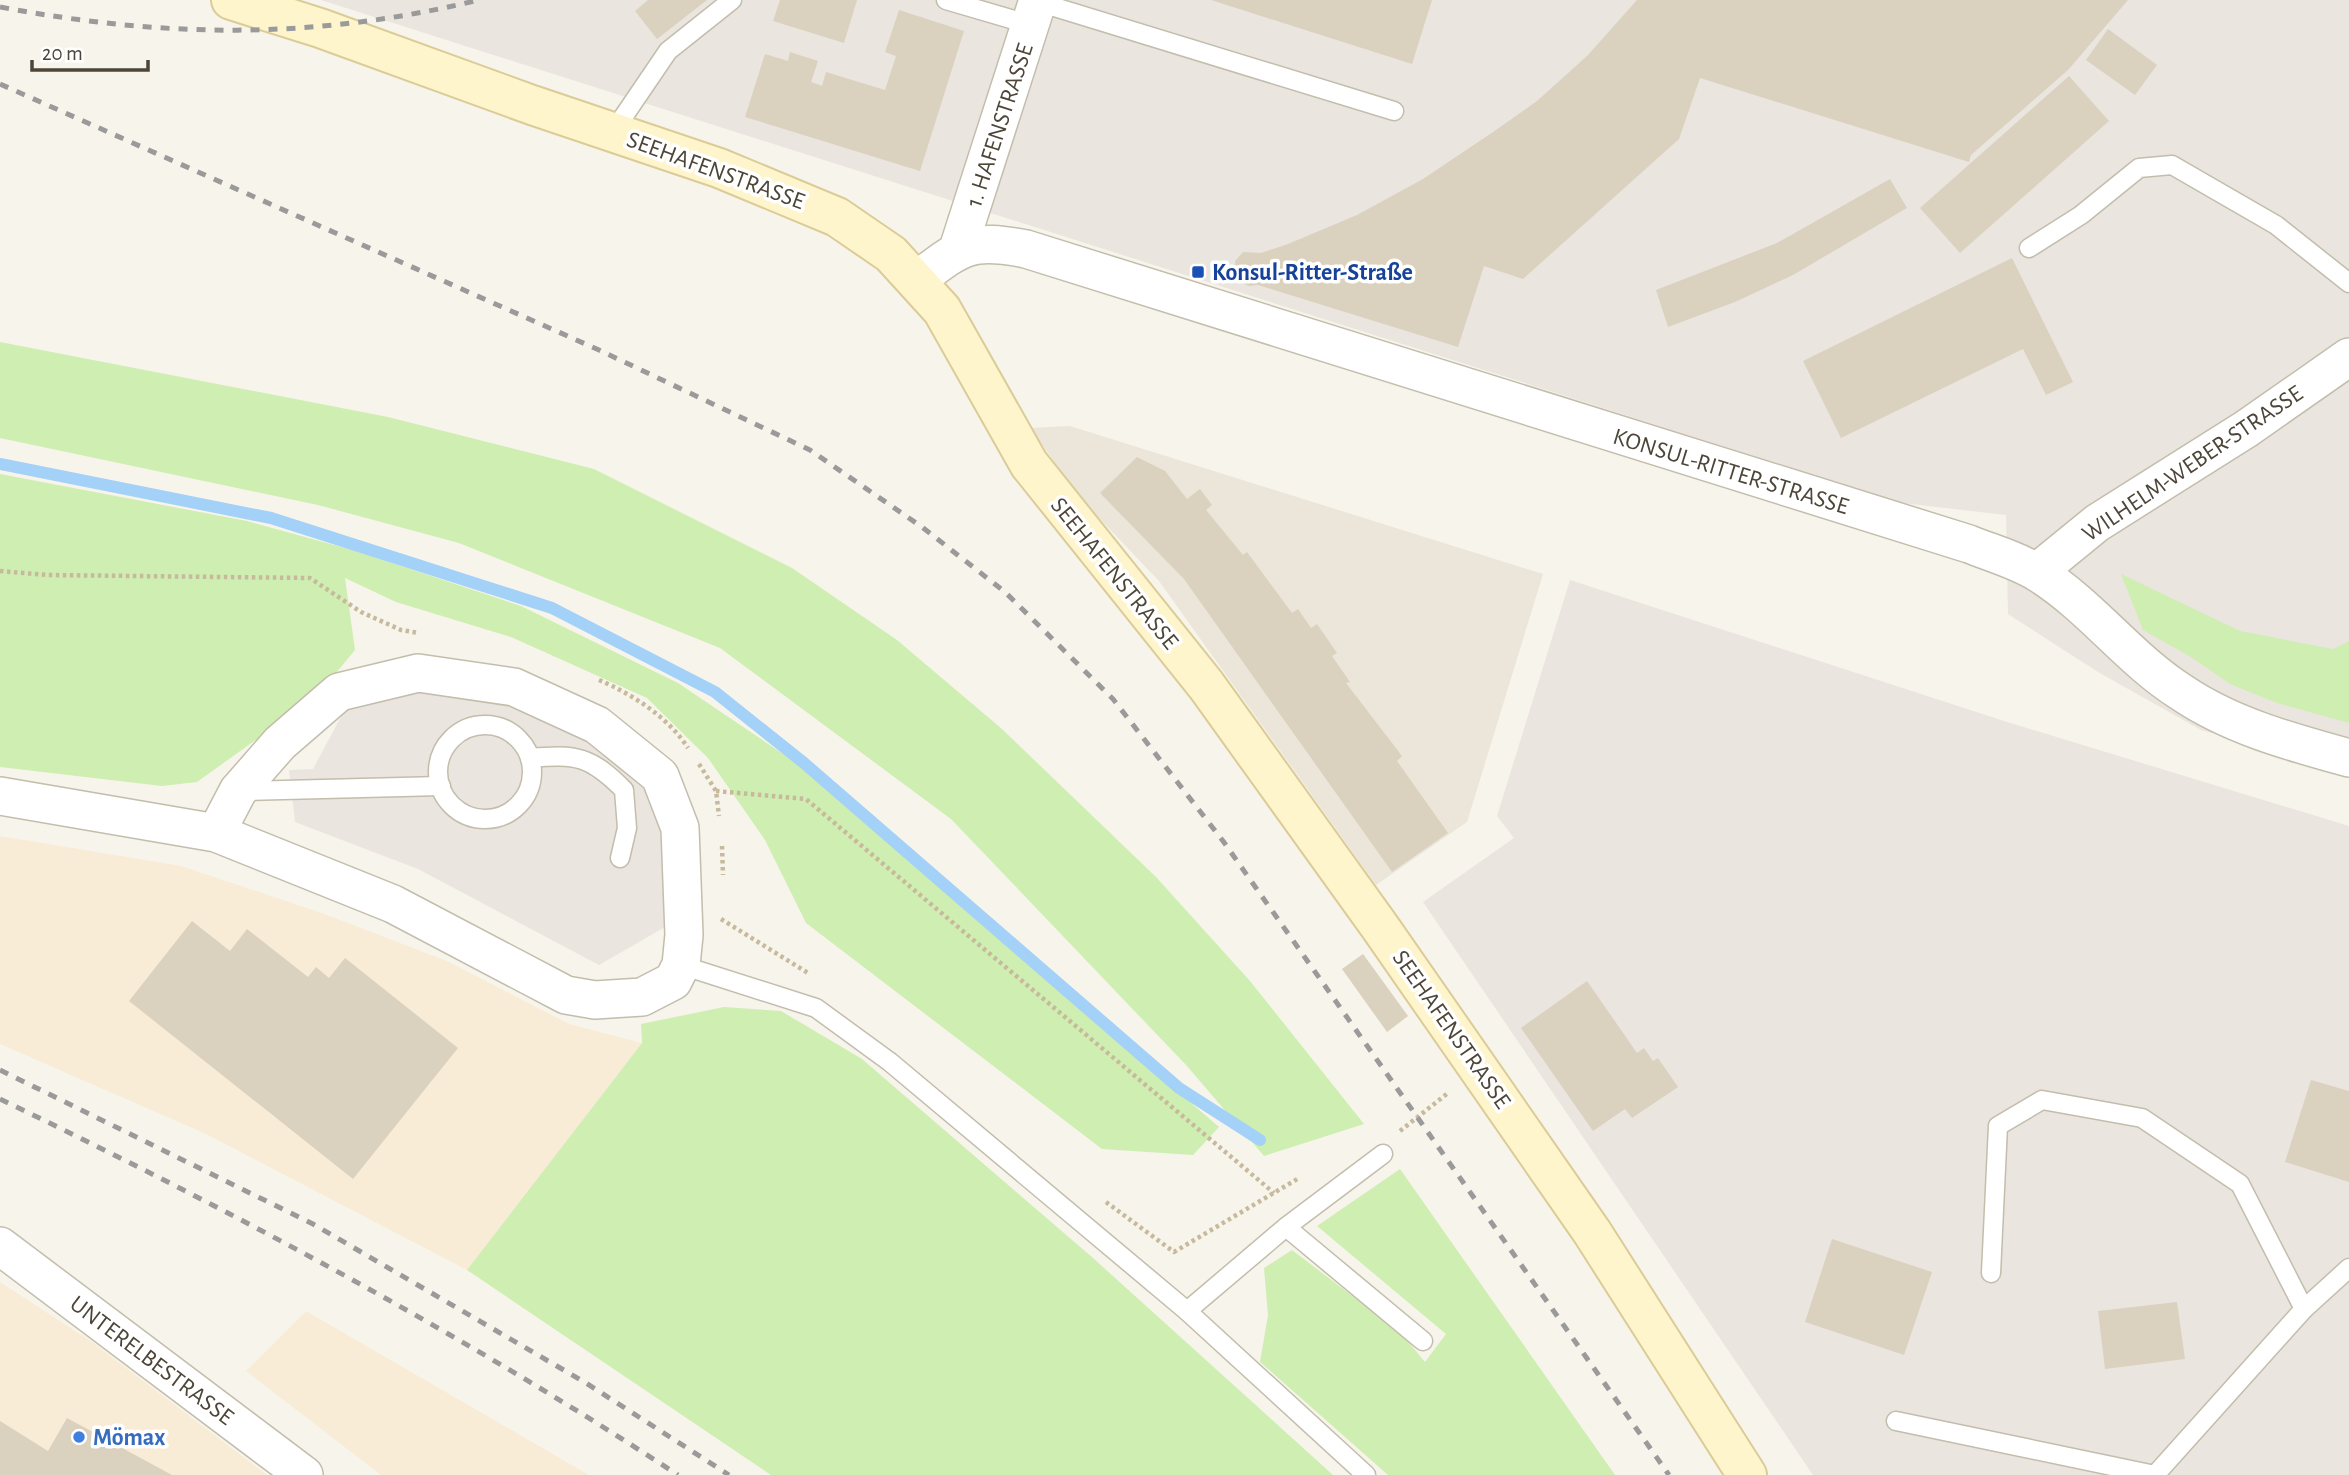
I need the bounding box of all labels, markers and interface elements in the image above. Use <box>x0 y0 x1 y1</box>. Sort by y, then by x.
scale bar <box>32 28 147 72</box>
street label: 1. HAFENSTRASSE <box>962 40 1038 210</box>
text: 20 m <box>42 43 83 64</box>
street label: SEEHAFENSTRASSE <box>624 128 808 214</box>
place label: Konsul-Ritter-Straße <box>1212 261 1413 285</box>
marker: Konsul-Ritter-Straße <box>1190 264 1206 280</box>
street label: WILHELM-WEBER-STRASSE <box>2078 381 2307 546</box>
street label: KONSUL-RITTER-STRASSE <box>1610 425 1852 519</box>
street label: SEEHAFENSTRASSE <box>1046 493 1183 654</box>
street label: SEEHAFENSTRASSE <box>1388 946 1515 1114</box>
street label: UNTERELBESTRASSE <box>65 1292 238 1430</box>
place label: Mömax <box>93 1426 165 1450</box>
marker: Mömax <box>71 1429 87 1445</box>

